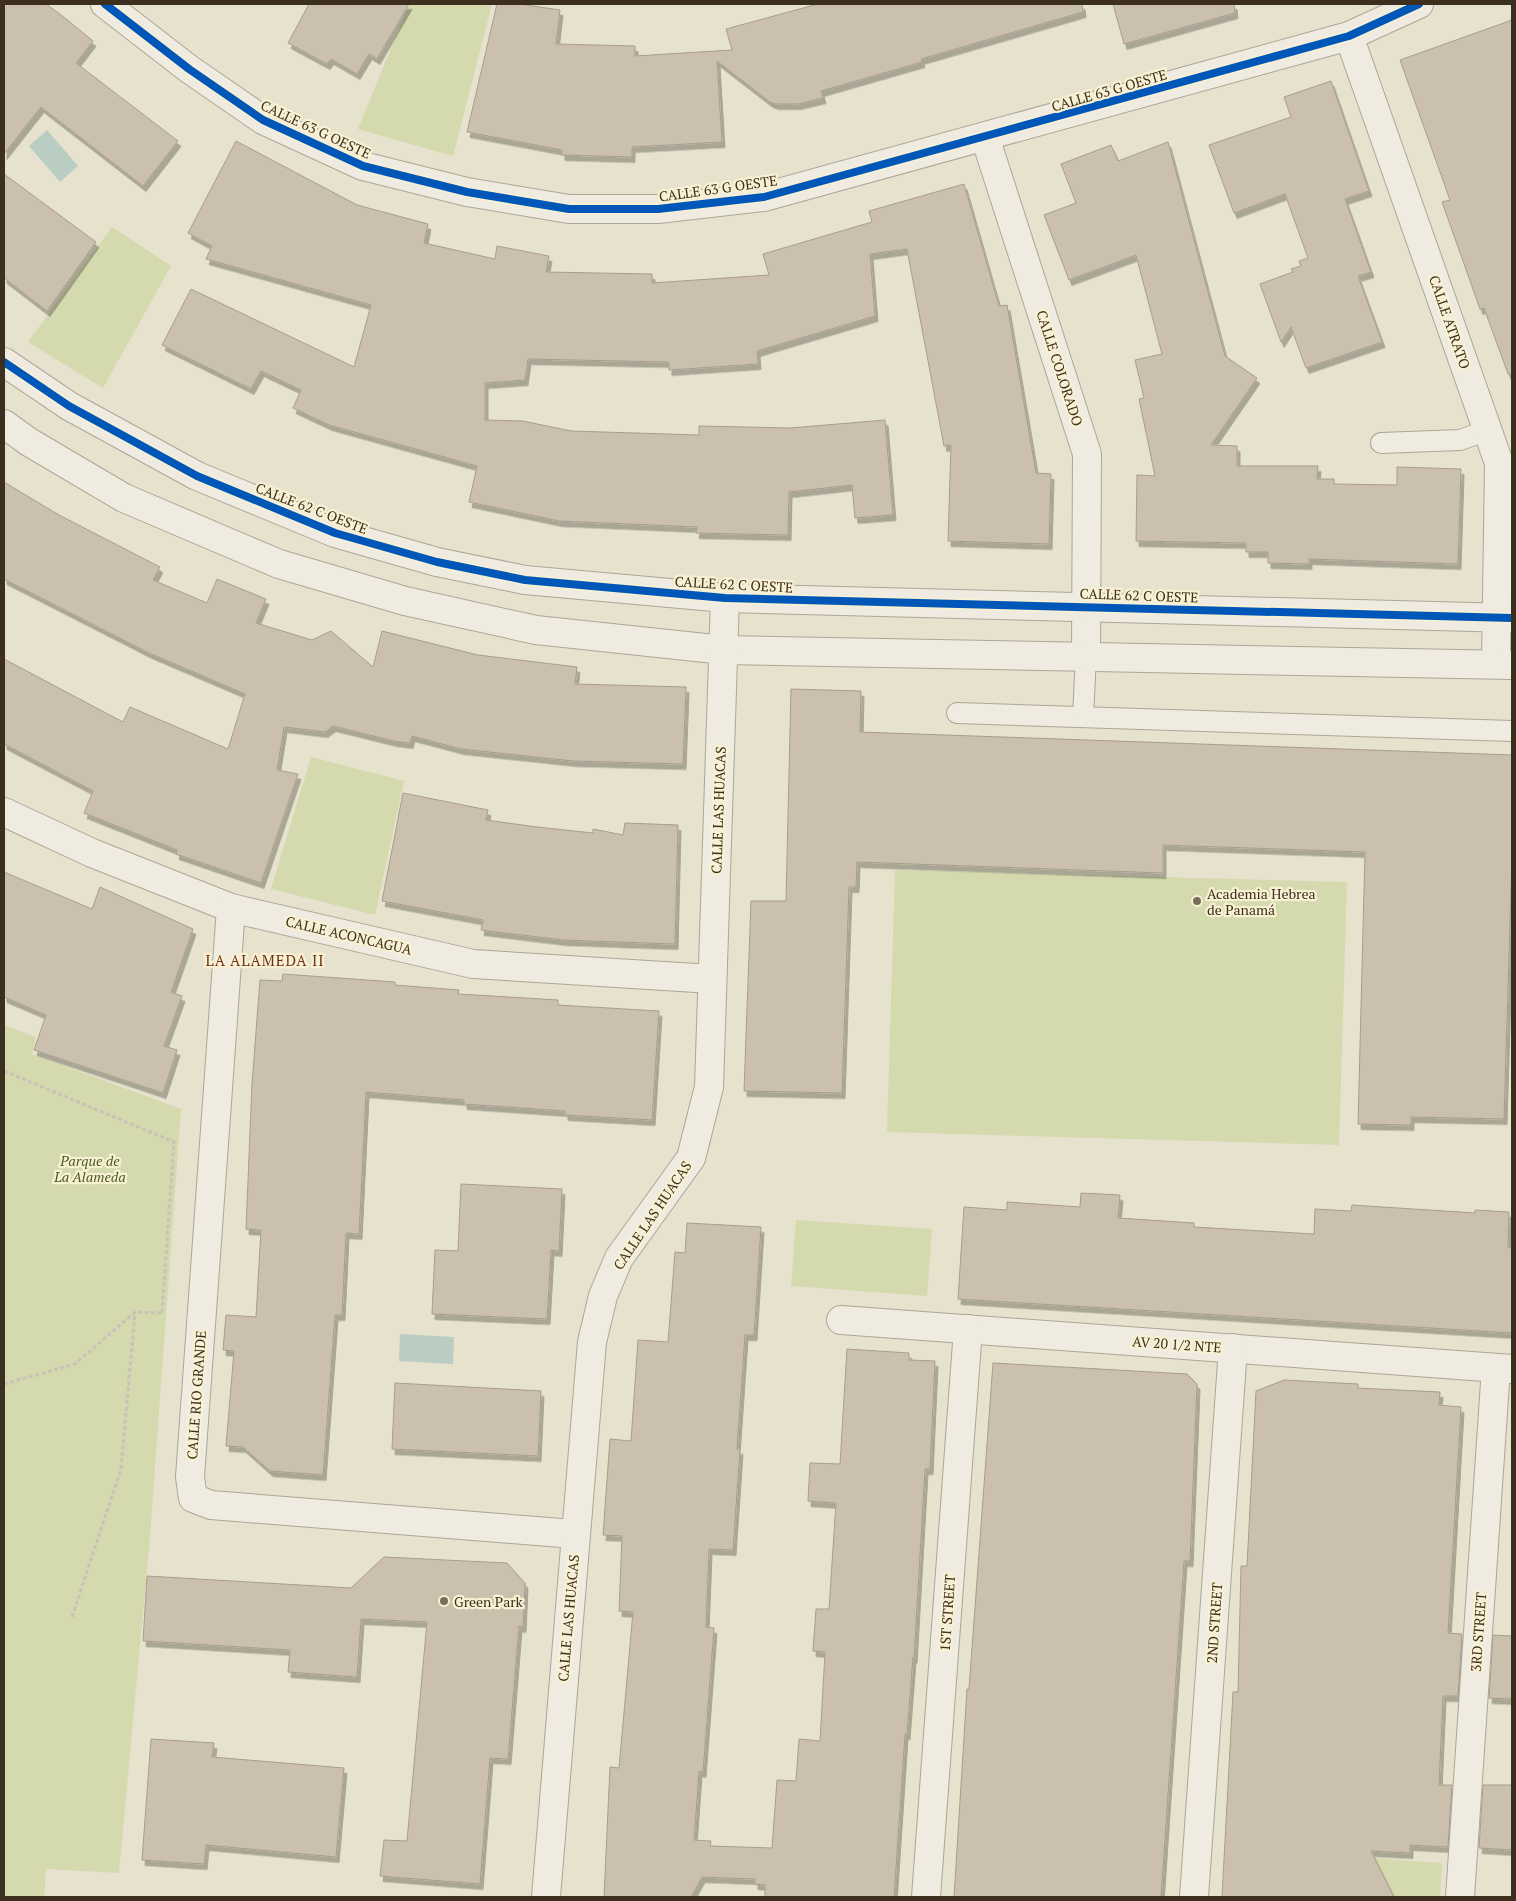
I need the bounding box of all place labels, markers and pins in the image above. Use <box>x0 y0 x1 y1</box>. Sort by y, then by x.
place label: Academia Hebrea de Panamá <box>1207 884 1316 919</box>
marker: Academia Hebrea de Panamá <box>1191 895 1203 907</box>
place label: Green Park <box>454 1592 524 1611</box>
marker: Green Park <box>438 1595 450 1607</box>

